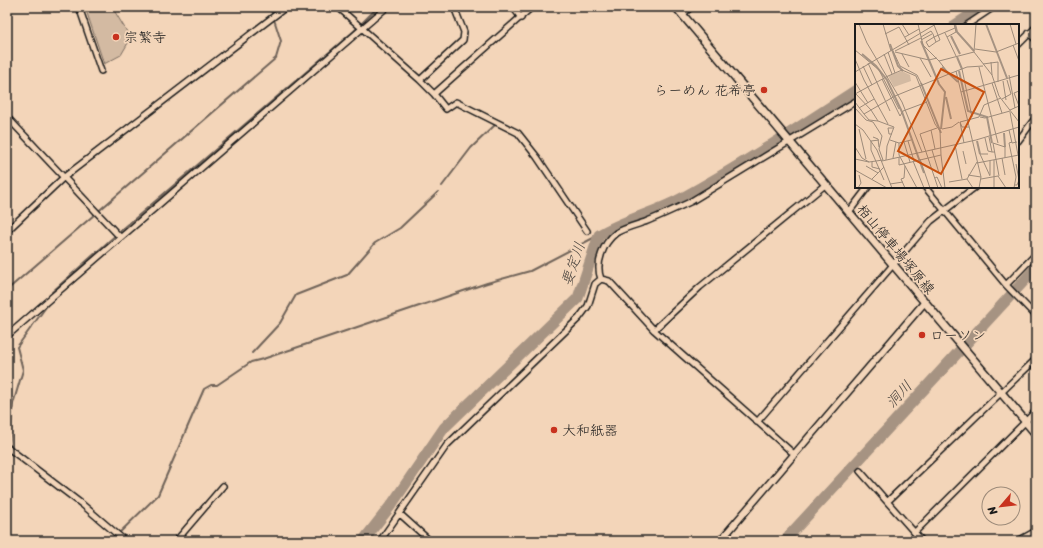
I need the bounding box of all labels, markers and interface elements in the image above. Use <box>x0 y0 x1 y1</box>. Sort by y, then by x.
inset map <box>855 24 1019 188</box>
place label: 宗繁寺 <box>124 25 166 50</box>
marker: 宗繁寺 <box>111 32 121 42</box>
place label: らーめん 花希亭 <box>654 78 756 103</box>
marker: らーめん 花希亭 <box>759 85 769 95</box>
street label: 栢山停車場塚原線 <box>850 198 941 300</box>
water label: 要定川 <box>553 238 593 290</box>
place label: ローソン <box>930 323 986 348</box>
marker: ローソン <box>917 330 927 340</box>
water label: 洞川 <box>879 374 919 414</box>
place label: 大和紙器 <box>562 418 618 443</box>
marker: 大和紙器 <box>549 425 559 435</box>
north arrow <box>981 486 1021 526</box>
text: N <box>982 502 1003 519</box>

